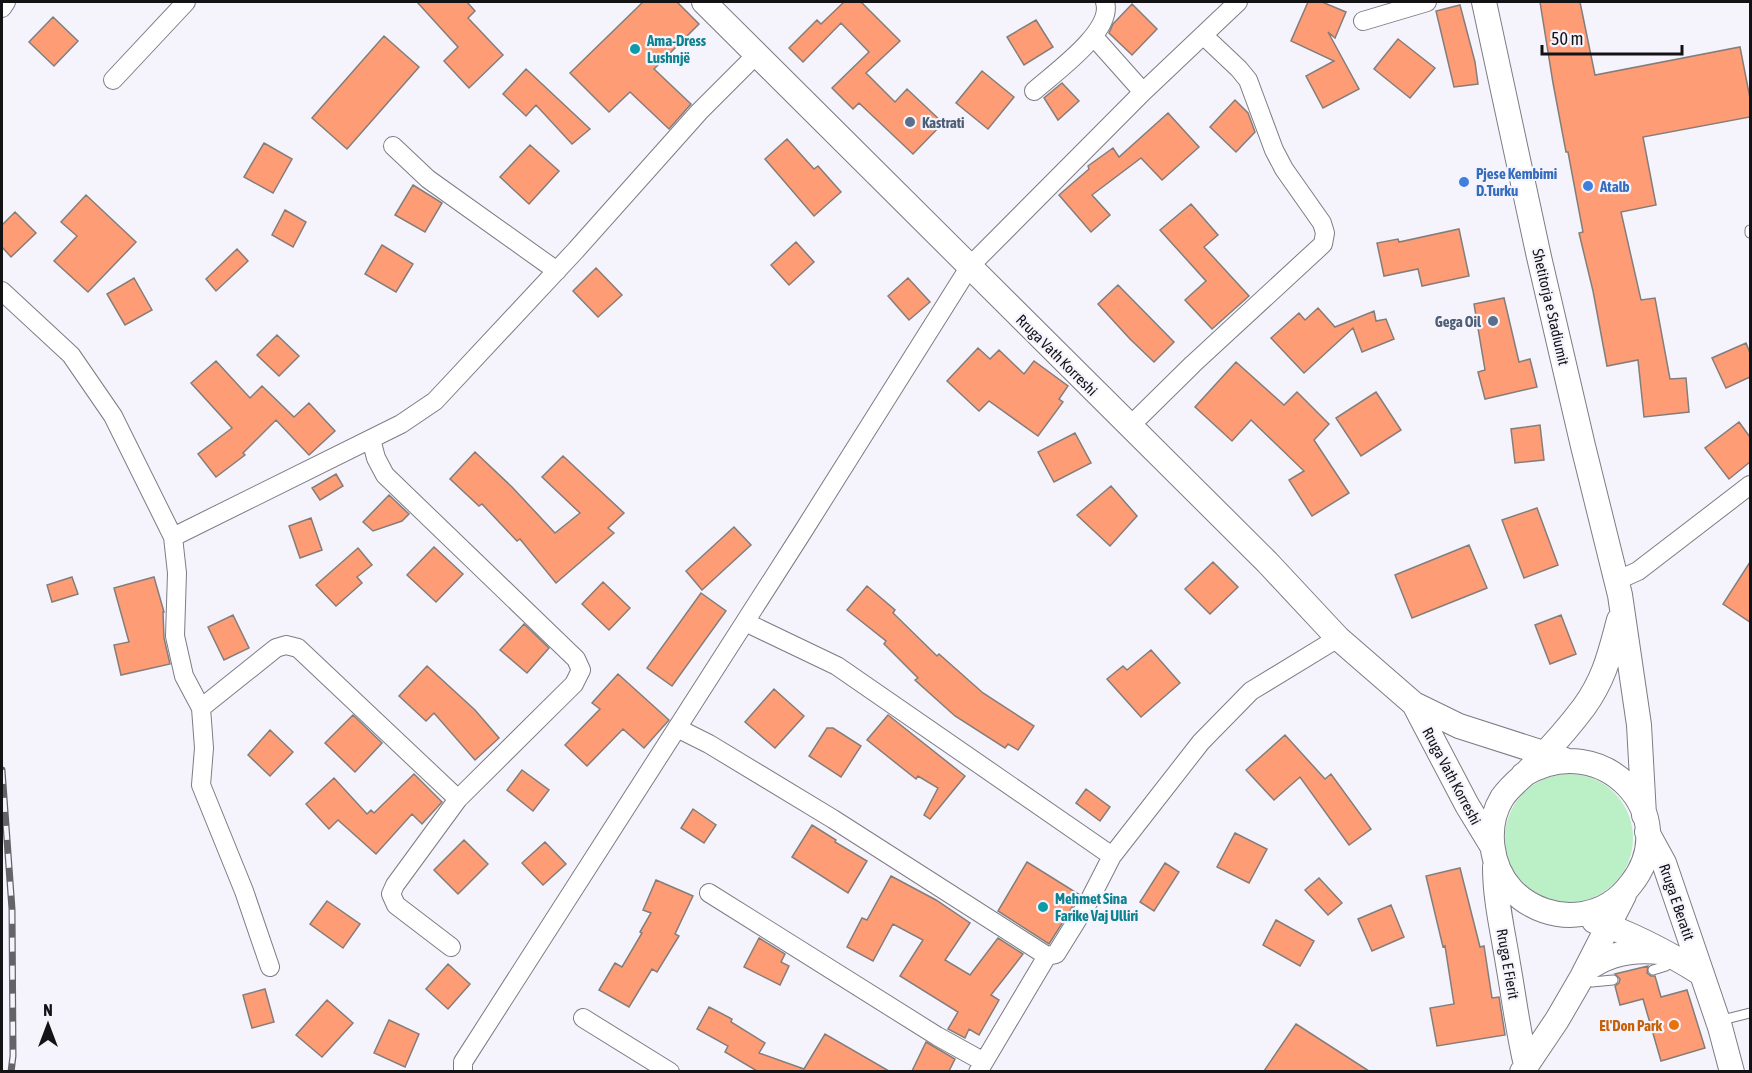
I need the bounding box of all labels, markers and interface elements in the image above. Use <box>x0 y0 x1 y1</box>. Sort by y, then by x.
scale bar <box>1542 18 1682 56</box>
text: 50 m <box>1551 28 1583 49</box>
place label: Ama-Dress Lushnjë <box>646 32 707 66</box>
marker: Ama-Dress Lushnjë <box>628 42 642 56</box>
place label: Kastrati <box>922 114 965 131</box>
marker: Kastrati <box>903 115 917 129</box>
place label: Pjese Kembimi D.Turku <box>1476 165 1557 199</box>
marker: Pjese Kembimi D.Turku <box>1457 175 1471 189</box>
place label: Atalb <box>1599 178 1630 195</box>
marker: Atalb <box>1581 179 1595 193</box>
street label: Shetitorja e Stadiumit <box>1529 247 1573 367</box>
street label: Rruga Vath Korreshi <box>1013 311 1101 399</box>
place label: Gega Oil <box>1435 313 1482 330</box>
marker: Gega Oil <box>1486 314 1500 328</box>
street label: Rruga Vath Korreshi <box>1419 724 1485 828</box>
street label: Rruga E Beratit <box>1656 861 1698 943</box>
place label: Mehmet Sina Farike Vaj Ulliri <box>1055 890 1138 924</box>
marker: Mehmet Sina Farike Vaj Ulliri <box>1036 900 1050 914</box>
street label: Rruga E Fierit <box>1493 927 1523 1001</box>
north arrow <box>18 995 78 1055</box>
text: N <box>43 1001 53 1019</box>
place label: El'Don Park <box>1599 1017 1662 1034</box>
marker: El'Don Park <box>1667 1018 1681 1032</box>

